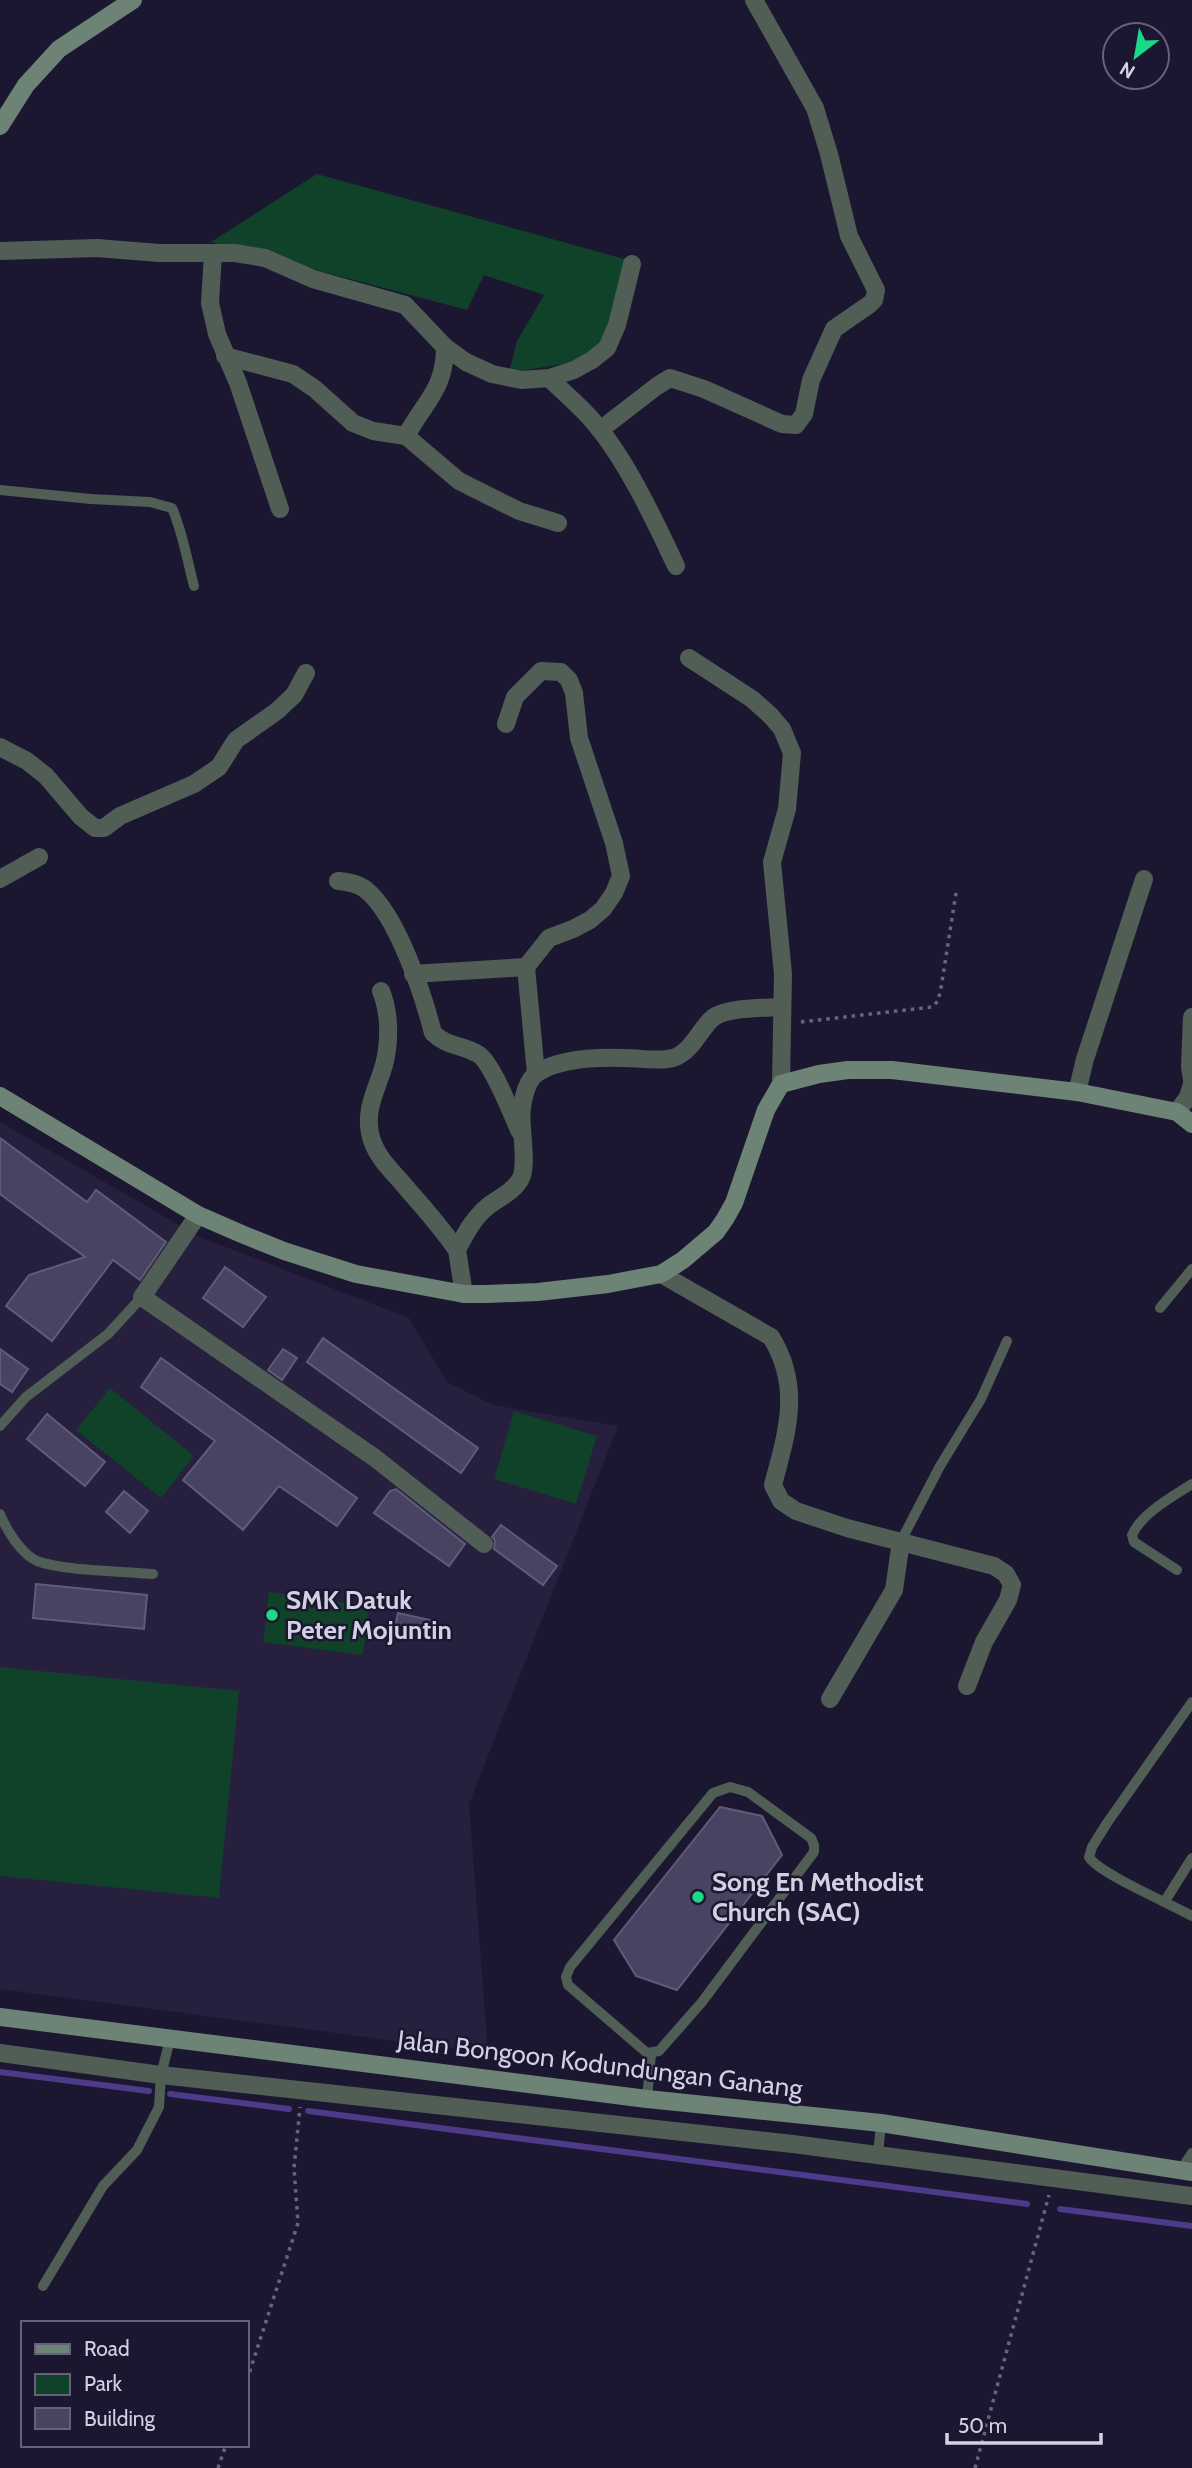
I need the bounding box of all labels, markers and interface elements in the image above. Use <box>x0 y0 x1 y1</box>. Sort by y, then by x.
north arrow <box>1101 21 1171 91</box>
text: N <box>1116 57 1139 83</box>
place label: SMK Datuk Peter Mojuntin <box>286 1584 452 1646</box>
marker: SMK Datuk Peter Mojuntin <box>264 1607 280 1623</box>
place label: Song En Methodist Church (SAC) <box>712 1866 924 1928</box>
marker: Song En Methodist Church (SAC) <box>690 1889 706 1905</box>
street label: Jalan Bongoon Kodundungan Ganang <box>395 2023 805 2105</box>
legend <box>21 2321 248 2447</box>
text: Road <box>84 2336 130 2361</box>
text: Park <box>84 2371 122 2396</box>
scale bar <box>947 2402 1101 2446</box>
text: Building <box>84 2406 156 2431</box>
text: 50 m <box>958 2413 1007 2438</box>

